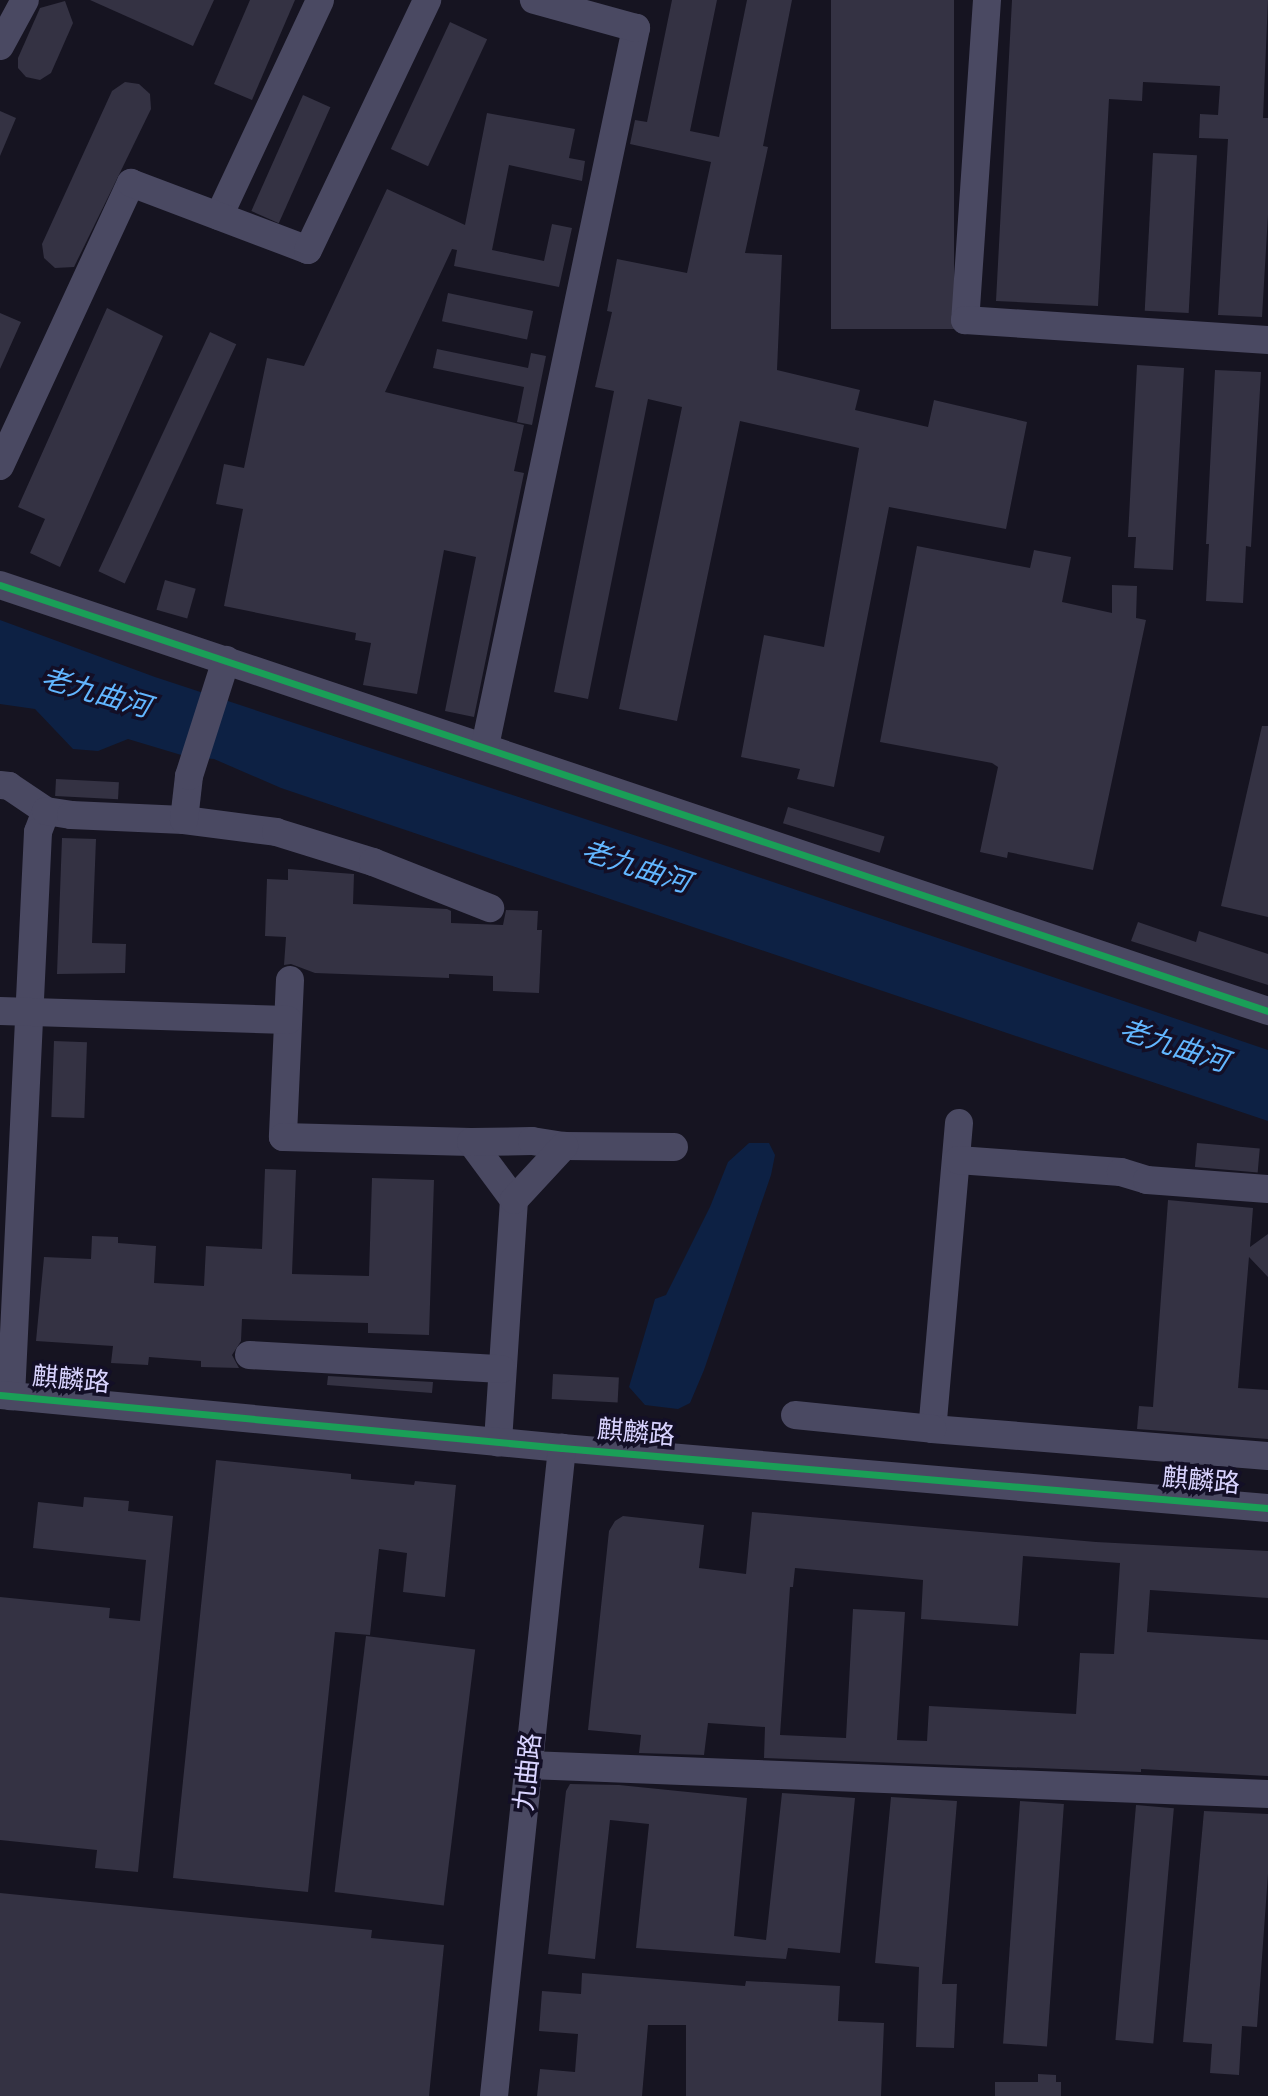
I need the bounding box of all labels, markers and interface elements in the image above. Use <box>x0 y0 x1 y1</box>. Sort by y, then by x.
water label: 老九曲河 <box>38 660 154 724</box>
water label: 老九曲河 <box>578 833 694 899</box>
water label: 老九曲河 <box>1116 1012 1232 1078</box>
street label: 麒麟路 <box>31 1361 111 1399</box>
street label: 麒麟路 <box>596 1414 676 1452</box>
street label: 麒麟路 <box>1161 1462 1241 1500</box>
street label: 九曲路 <box>508 1732 548 1812</box>

